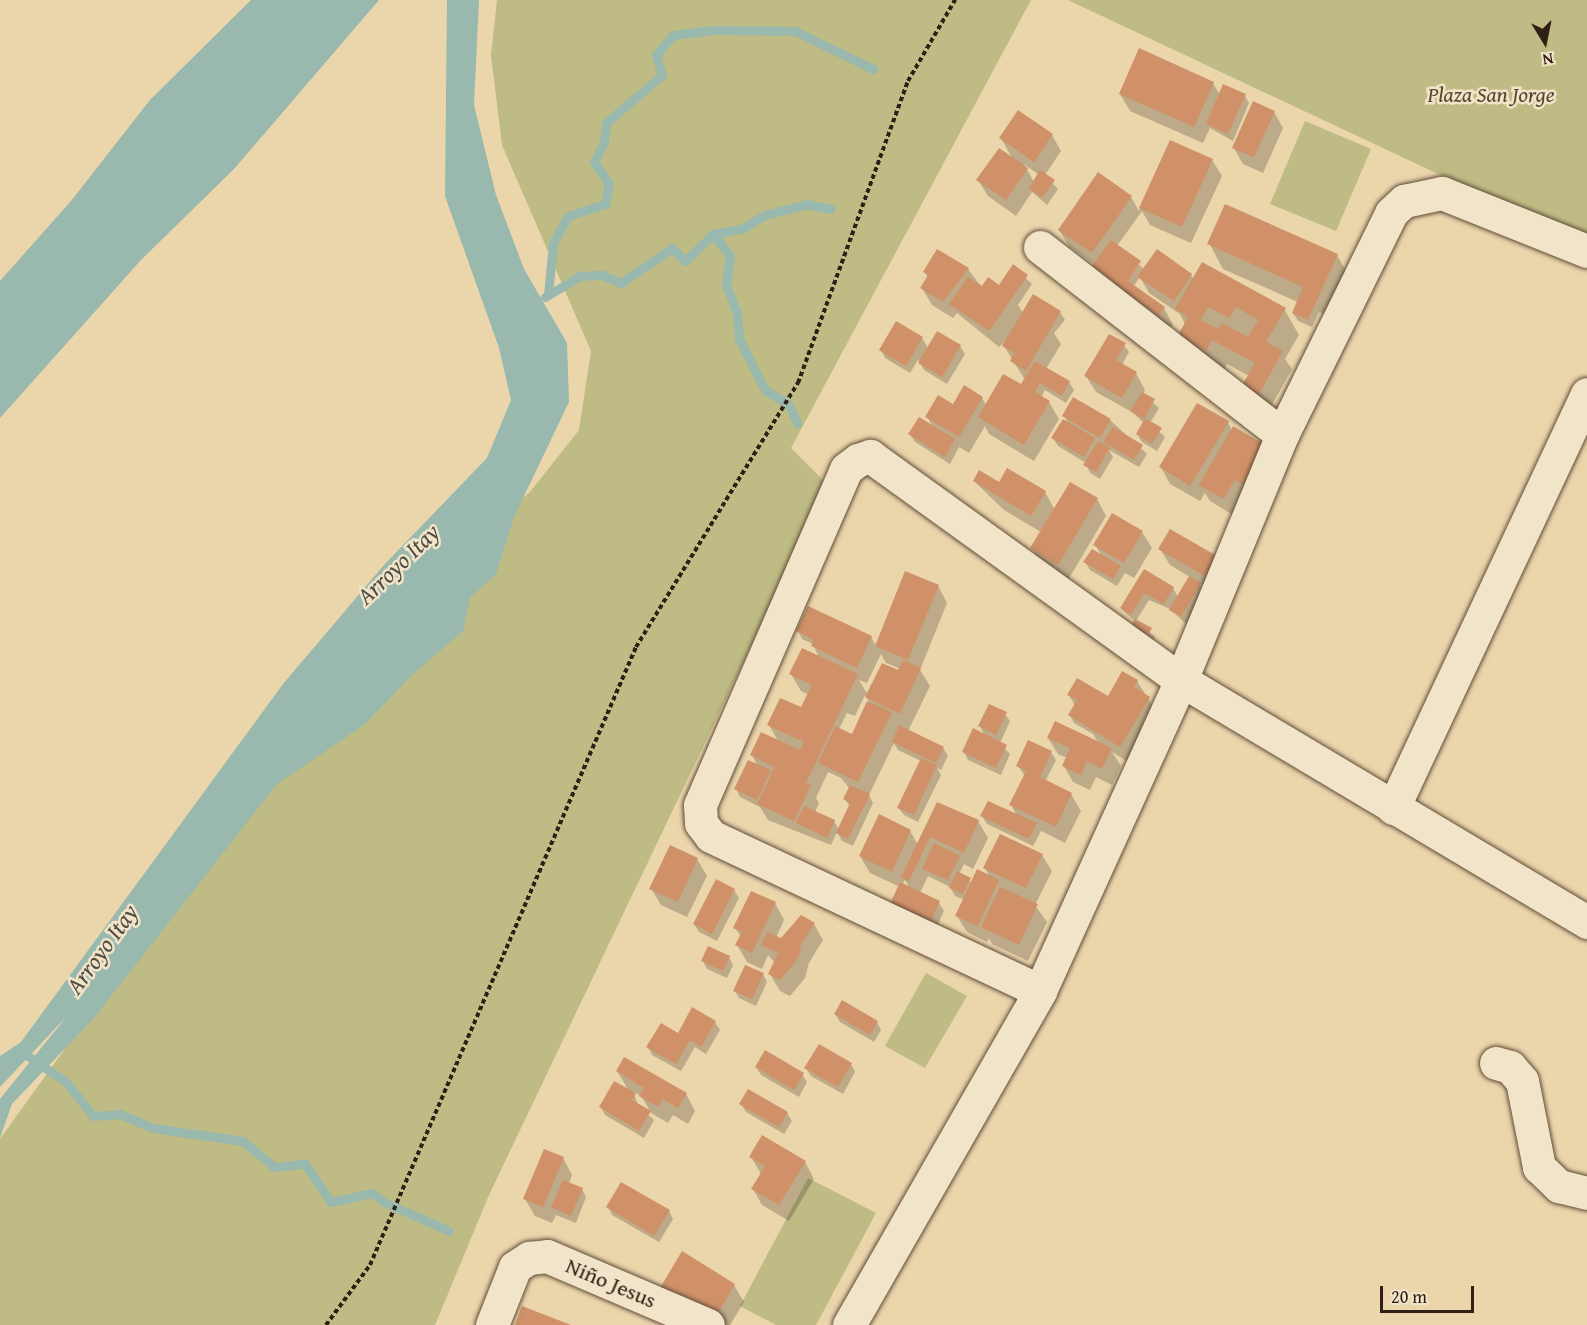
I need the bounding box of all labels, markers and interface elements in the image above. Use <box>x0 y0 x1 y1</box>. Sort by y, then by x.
north arrow <box>1515 12 1575 72</box>
text: N <box>1541 47 1555 72</box>
park label: Plaza San Jorge <box>1427 82 1555 108</box>
water label: Arroyo Itay <box>351 517 445 611</box>
water label: Arroyo Itay <box>60 898 144 1000</box>
street label: Niño Jesus <box>562 1252 660 1314</box>
scale bar <box>1383 1274 1478 1312</box>
text: 20 m <box>1391 1283 1427 1310</box>

